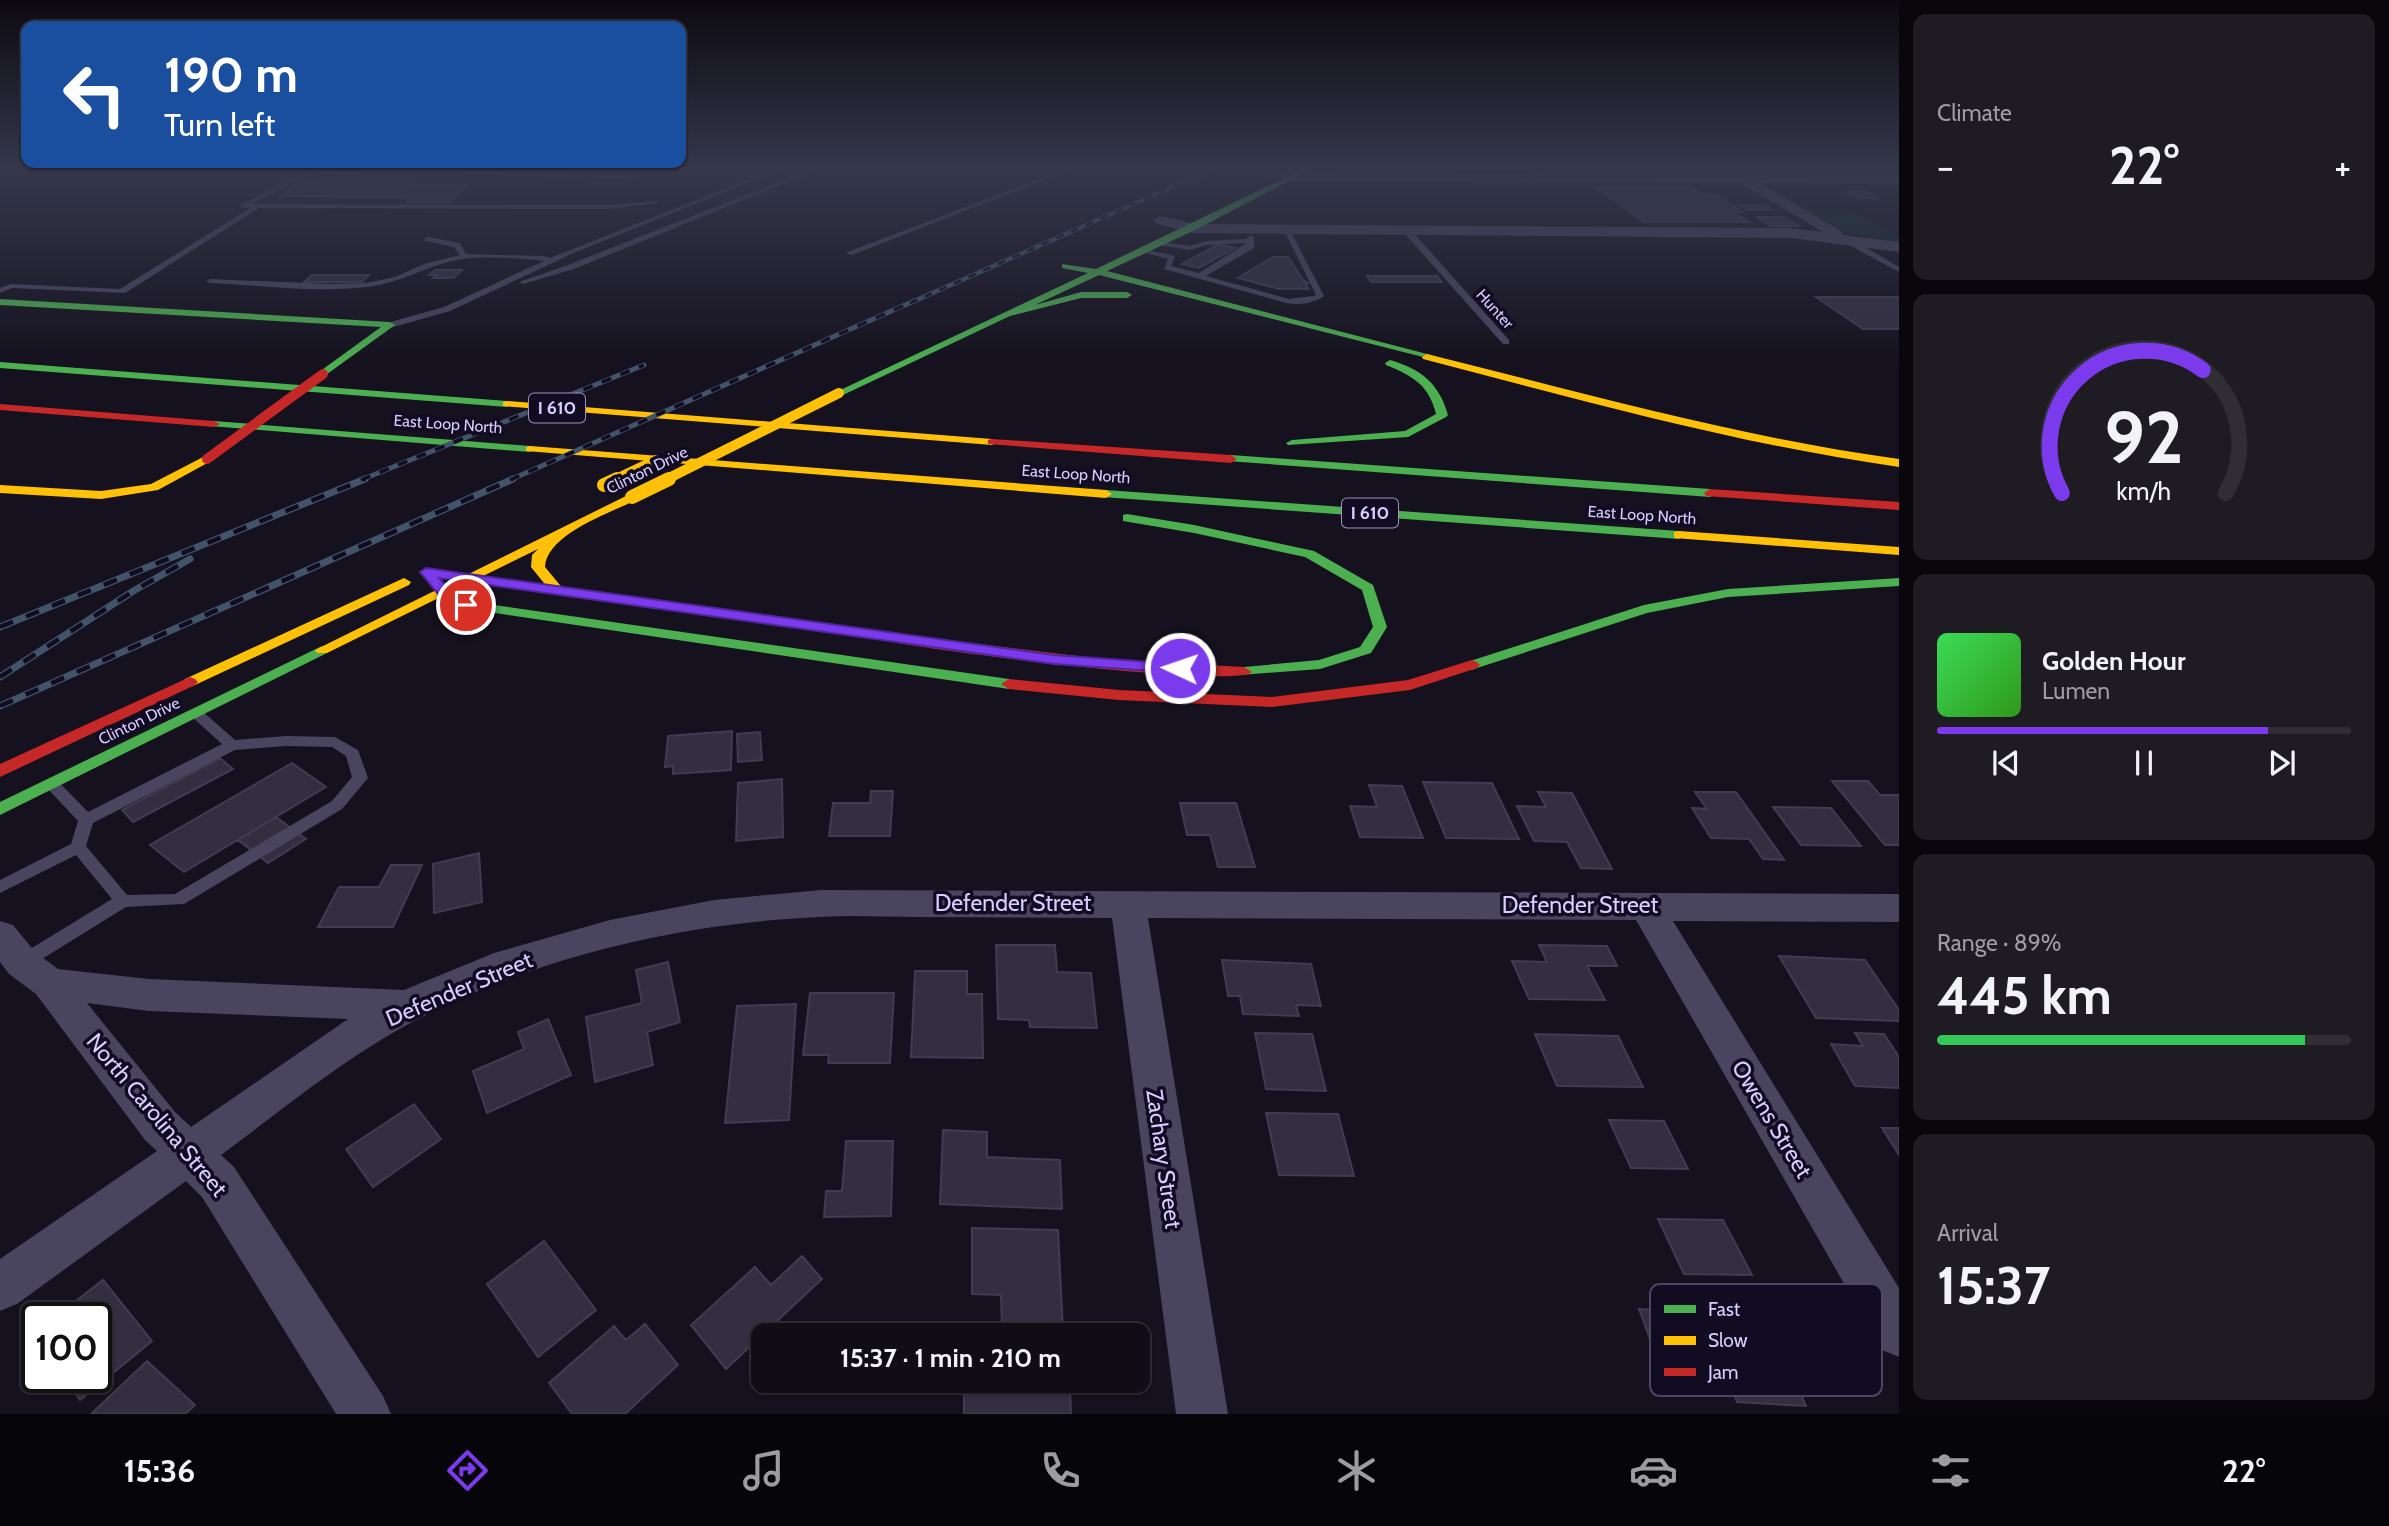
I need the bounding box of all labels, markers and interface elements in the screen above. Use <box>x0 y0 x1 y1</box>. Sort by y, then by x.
text: 190 m <box>164 45 298 104</box>
icon: left <box>49 49 140 140</box>
text: Climate <box>1937 99 2012 127</box>
text: Turn left <box>164 105 275 144</box>
text: 22° <box>2109 134 2179 197</box>
text: − <box>1937 143 1954 190</box>
text: + <box>2334 143 2351 190</box>
street label: Hunter <box>1472 285 1518 333</box>
text: 92 <box>2104 393 2184 481</box>
road number: I 610 <box>529 394 585 422</box>
street label: East Loop North <box>393 411 503 437</box>
street label: Clinton Drive <box>603 442 691 498</box>
street label: East Loop North <box>1021 461 1131 487</box>
text: km/h <box>2117 476 2171 506</box>
road number: I 610 <box>1342 499 1398 528</box>
street label: East Loop North <box>1587 502 1697 528</box>
pin <box>436 575 496 635</box>
icon: arrive <box>447 586 485 624</box>
position arrow <box>1143 631 1217 705</box>
text: Golden Hour <box>2042 645 2185 677</box>
text: Lumen <box>2042 677 2110 705</box>
street label: Clinton Drive <box>95 693 183 749</box>
icon: previous <box>1987 744 2025 782</box>
icon: pause <box>2125 744 2163 782</box>
icon: next <box>2263 744 2301 782</box>
street label: Defender Street <box>935 889 1091 917</box>
street label: Defender Street <box>1502 891 1658 919</box>
text: Range · 89% <box>1937 929 2061 957</box>
street label: Defender Street <box>382 945 537 1032</box>
text: 445 km <box>1937 964 2112 1027</box>
street label: North Carolina Street <box>81 1028 234 1203</box>
street label: Owens Street <box>1726 1055 1818 1183</box>
street label: Zachary Street <box>1140 1087 1188 1231</box>
text: Arrival <box>1937 1219 1998 1247</box>
text: 15:37 <box>1937 1254 2050 1317</box>
legend <box>1650 1284 1882 1396</box>
text: Fast <box>1708 1298 1741 1321</box>
speed limit sign: 100 <box>21 1302 112 1393</box>
text: Slow <box>1708 1329 1748 1352</box>
text: 15:37 · 1 min · 210 m <box>840 1342 1061 1374</box>
text: Jam <box>1707 1361 1738 1384</box>
icon: directions <box>443 1446 492 1495</box>
icon: music <box>739 1446 788 1495</box>
icon: phone <box>1036 1446 1085 1495</box>
icon: climate <box>1332 1446 1381 1495</box>
icon: car <box>1629 1446 1678 1495</box>
icon: filters <box>1926 1446 1975 1495</box>
text: 15:36 <box>124 1451 195 1490</box>
text: 22° <box>2222 1451 2265 1490</box>

